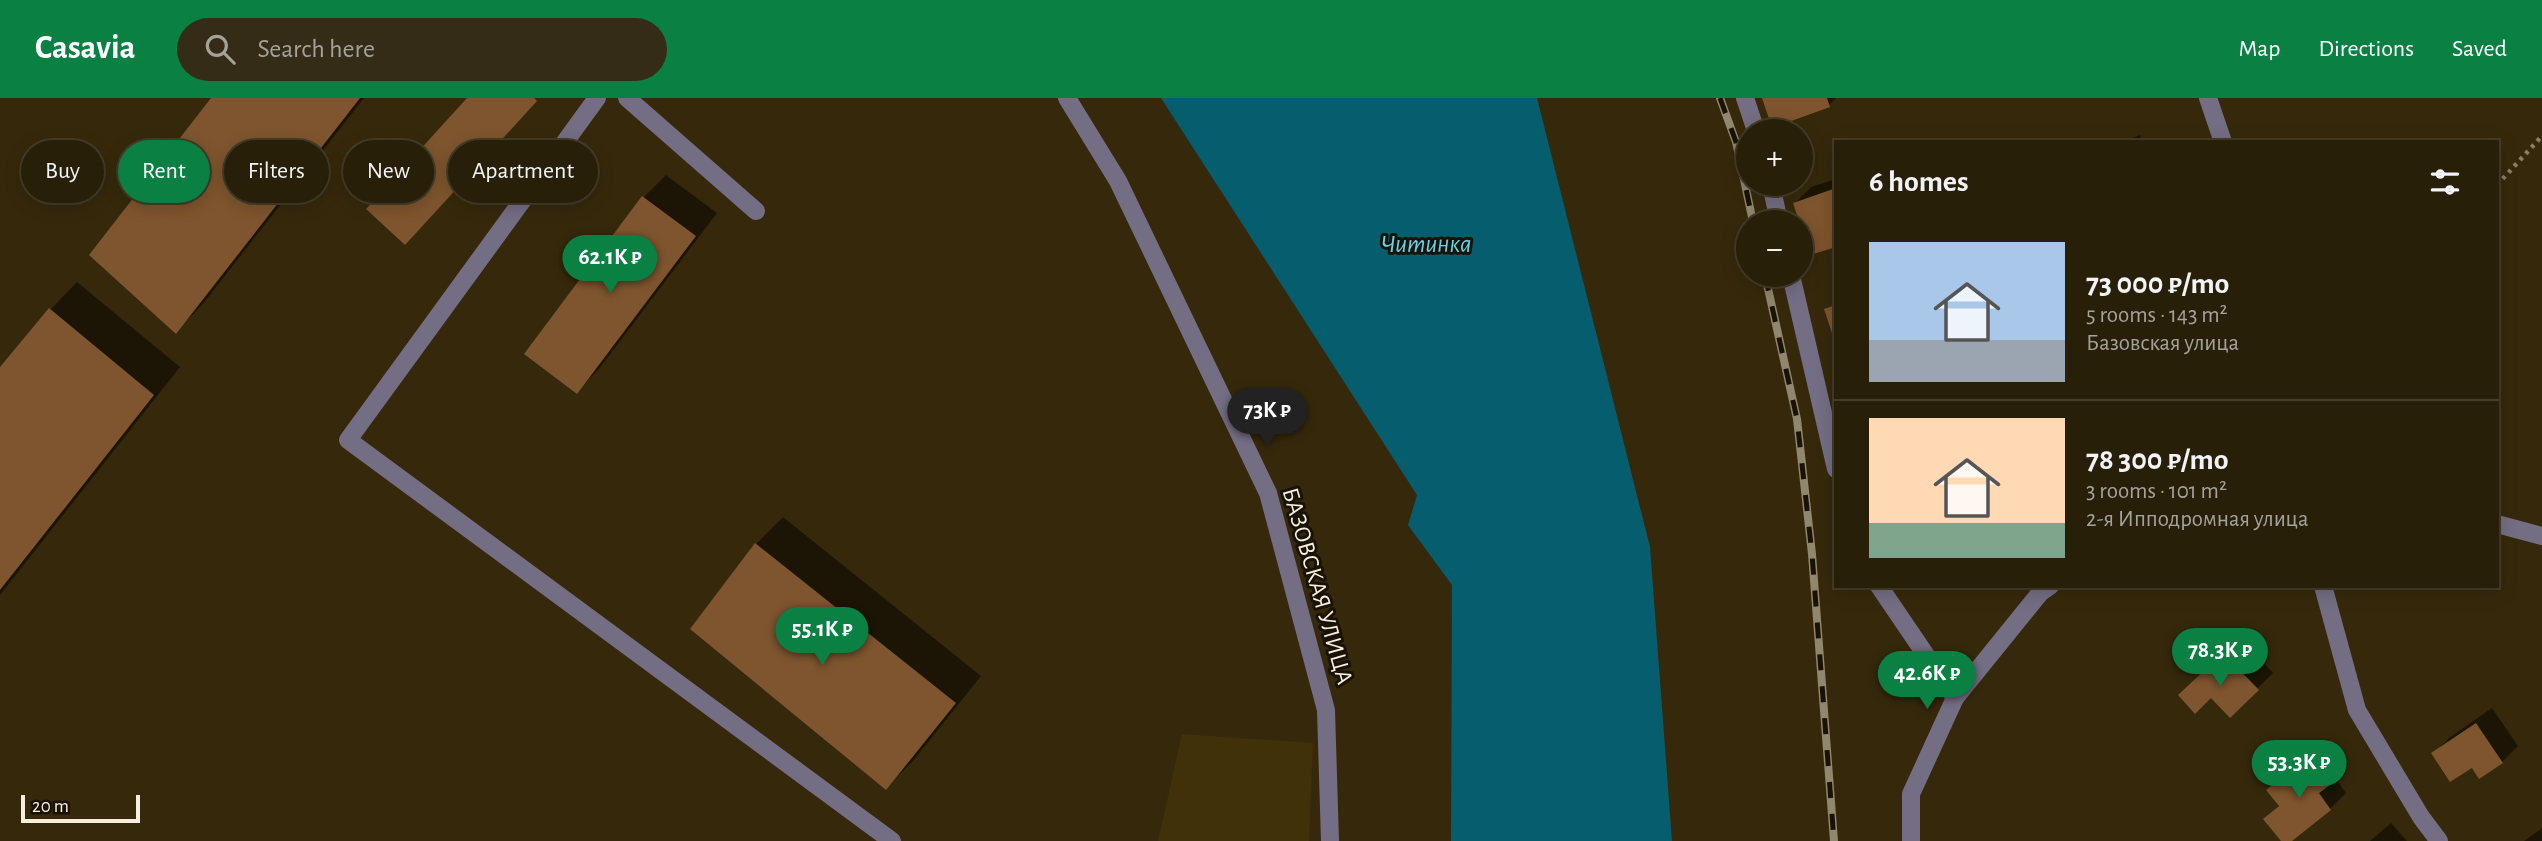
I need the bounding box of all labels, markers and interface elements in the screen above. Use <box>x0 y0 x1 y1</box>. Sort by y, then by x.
search box <box>177 18 667 81</box>
icon: search <box>201 30 239 68</box>
text: Casavia <box>35 32 135 65</box>
text: Search here <box>257 36 375 62</box>
text: Map <box>2238 37 2280 61</box>
text: Directions <box>2318 37 2414 61</box>
text: Saved <box>2452 37 2507 61</box>
map controls <box>1736 119 1813 287</box>
button: + <box>1736 119 1813 196</box>
chip: Buy <box>21 140 104 203</box>
chip: Rent <box>118 140 210 203</box>
chip: Filters <box>224 140 329 203</box>
chip: New <box>343 140 434 203</box>
chip: Apartment <box>448 140 598 203</box>
icon: filters <box>2426 163 2464 201</box>
text: 6 homes <box>1869 167 1969 197</box>
button: − <box>1736 210 1813 287</box>
water label: Читинка <box>1381 231 1471 257</box>
pin: 62.1K ₽ <box>545 236 675 295</box>
text: 62.1K ₽ <box>578 246 642 269</box>
text: 73 000 ₽/mo <box>2086 269 2229 299</box>
icon: home <box>1925 270 2009 354</box>
text: 5 rooms · 143 m² <box>2086 304 2228 327</box>
text: Базовская улица <box>2086 332 2239 355</box>
pin: 73K ₽ <box>1218 388 1316 448</box>
text: 73K ₽ <box>1243 399 1291 422</box>
text: 78 300 ₽/mo <box>2086 445 2229 475</box>
icon: home <box>1925 446 2009 530</box>
text: 3 rooms · 101 m² <box>2086 480 2227 503</box>
street label: БАЗОВСКАЯ УЛИЦА <box>1277 485 1357 687</box>
text: 2-я Ипподромная улица <box>2086 508 2309 531</box>
pin: 55.1K ₽ <box>757 608 887 667</box>
text: 55.1K ₽ <box>791 618 853 641</box>
pin: 78.3K ₽ <box>2155 628 2285 688</box>
text: 78.3K ₽ <box>2188 639 2252 662</box>
pin: 42.6K ₽ <box>1862 652 1992 711</box>
text: 42.6K ₽ <box>1894 662 1960 685</box>
pin: 53.3K ₽ <box>2234 740 2364 800</box>
text: 53.3K ₽ <box>2268 751 2330 774</box>
scale bar <box>21 792 140 824</box>
text: 20 m <box>32 797 69 816</box>

